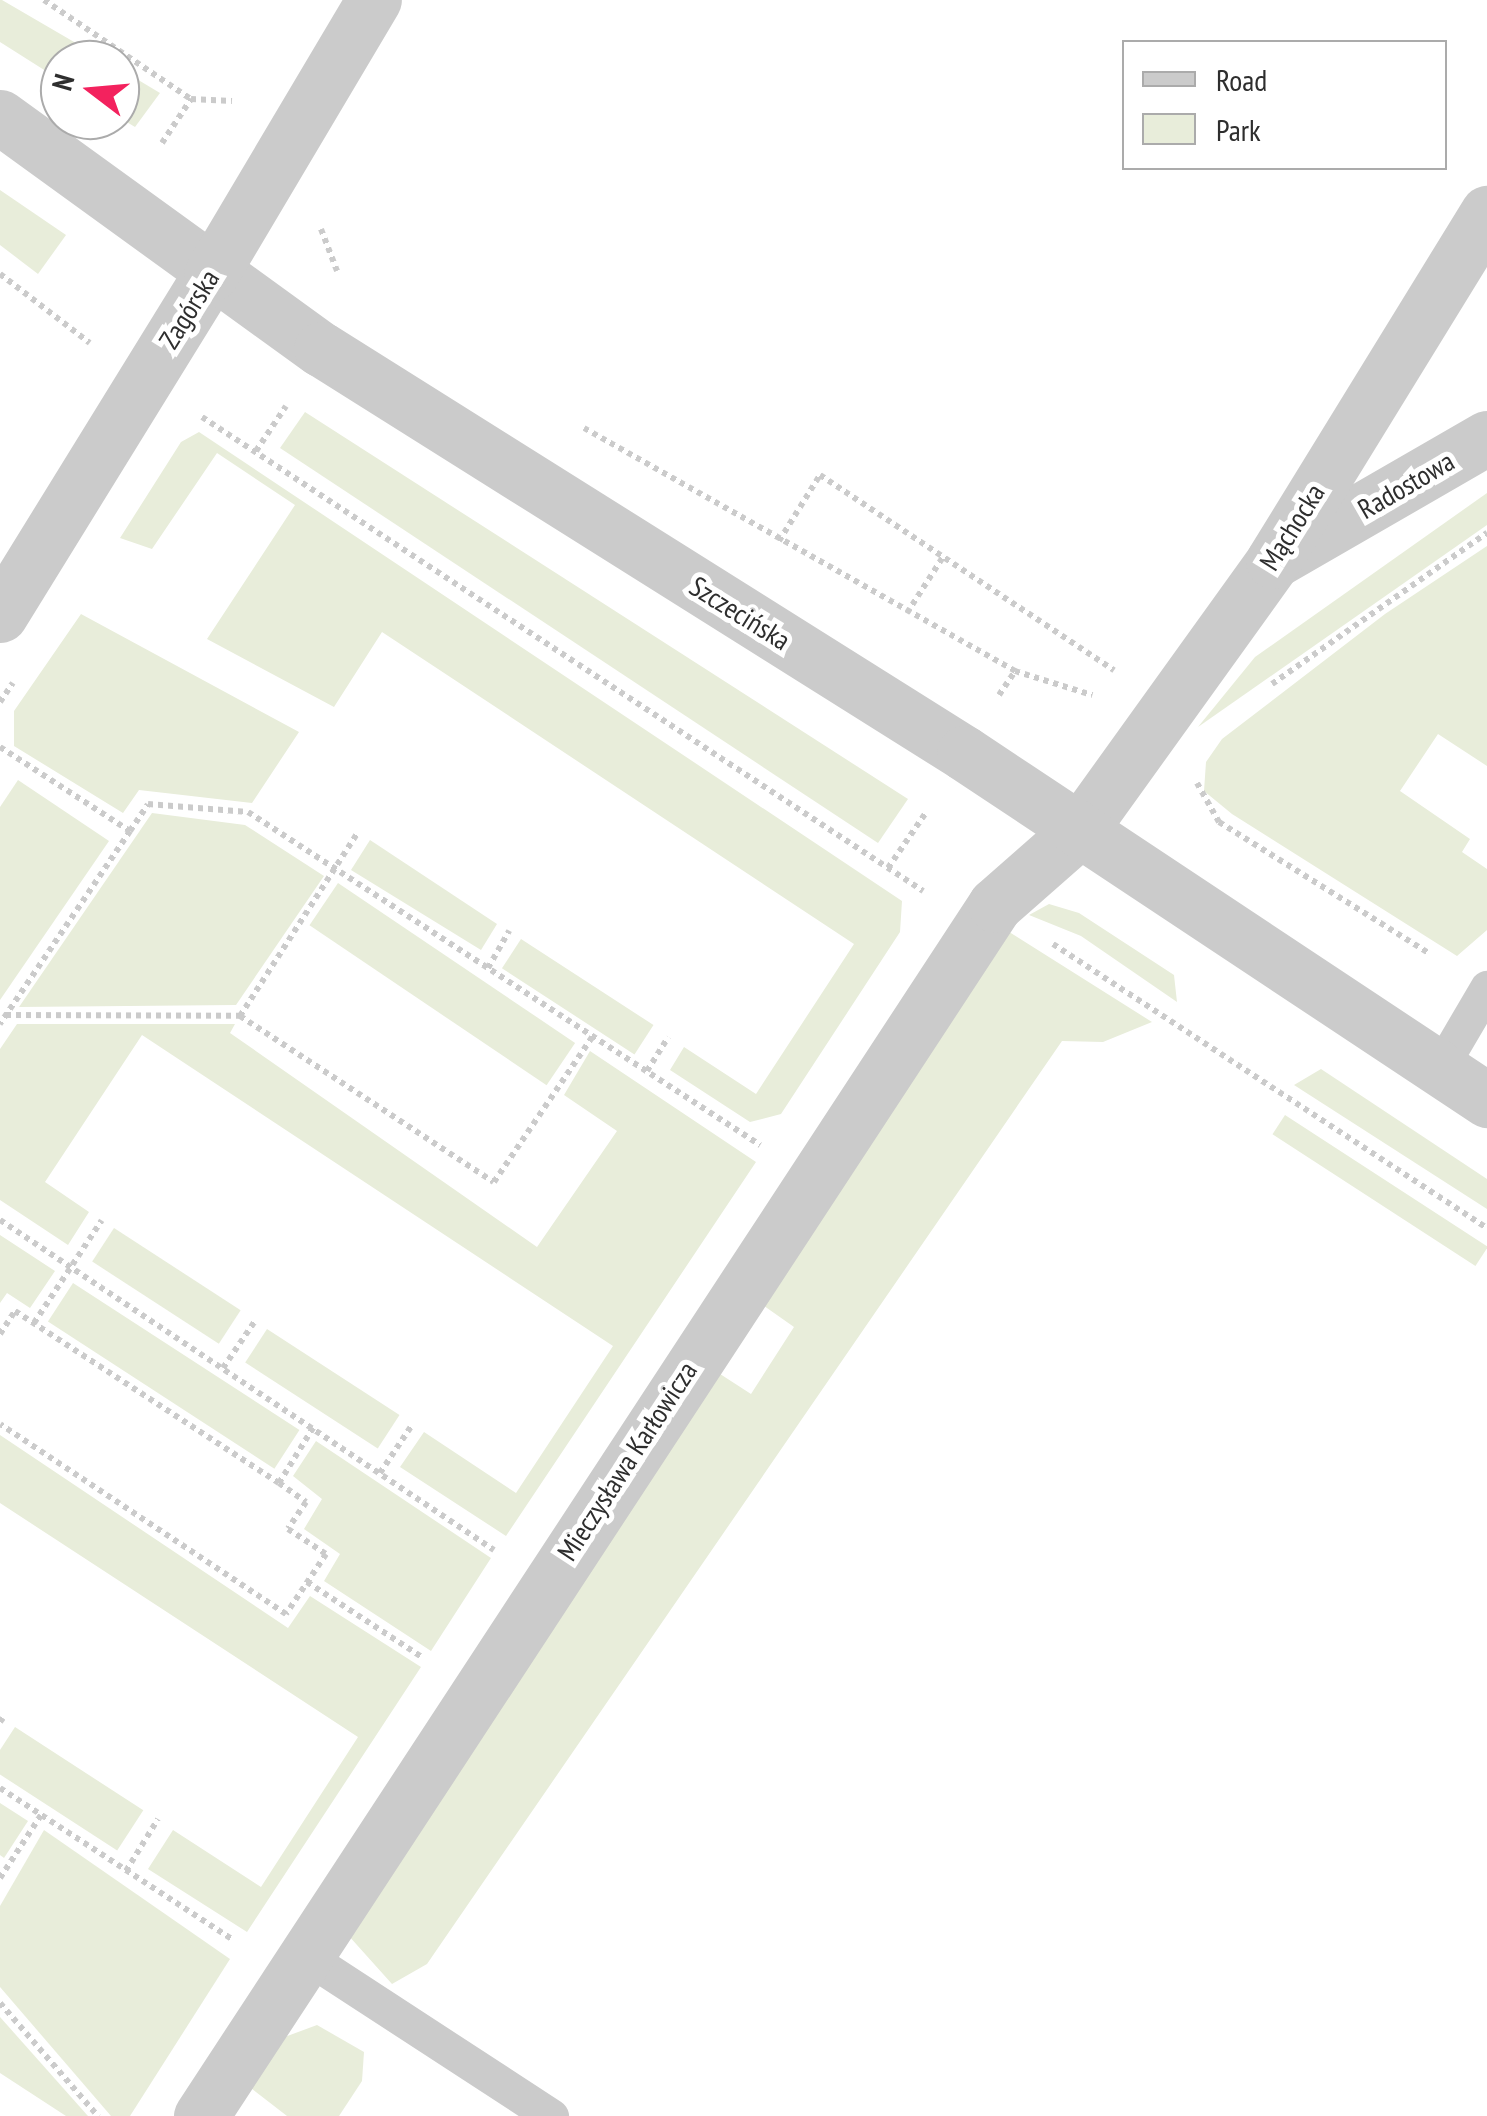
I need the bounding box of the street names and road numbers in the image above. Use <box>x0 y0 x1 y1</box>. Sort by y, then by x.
street label: Zagórska <box>152 263 226 355</box>
street label: Radostowa <box>1352 444 1460 526</box>
street label: Mąchocka <box>1252 478 1332 576</box>
street label: Szczecińska <box>683 569 797 657</box>
street label: Mieczysława Karłowicza <box>550 1355 704 1567</box>

